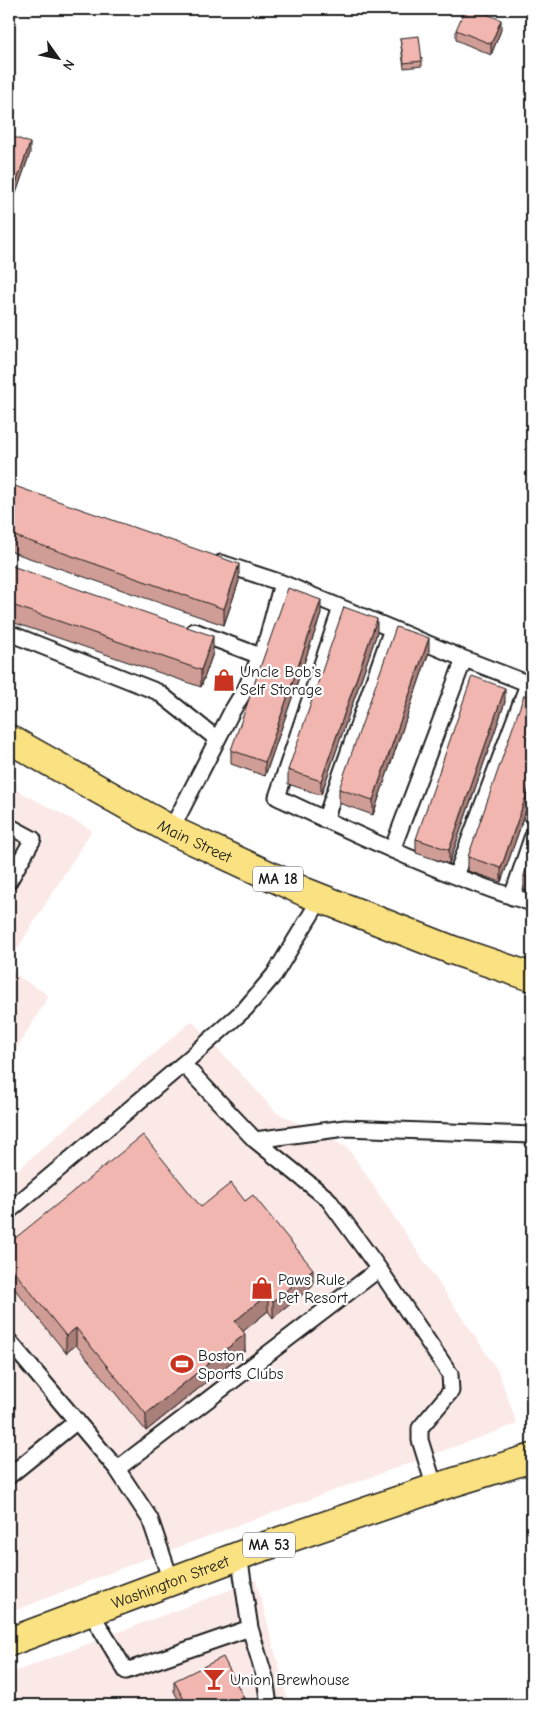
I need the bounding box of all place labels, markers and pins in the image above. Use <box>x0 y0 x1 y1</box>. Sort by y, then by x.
place label: Uncle Bob's Self Storage <box>240 663 322 699</box>
shop icon: Uncle Bob's Self Storage <box>211 667 237 693</box>
place label: Paws Rule Pet Resort <box>278 1271 348 1307</box>
shop icon: Paws Rule Pet Resort <box>249 1275 275 1301</box>
place label: Boston Sports Clubs <box>198 1347 284 1383</box>
sports icon: Boston Sports Clubs <box>169 1351 195 1377</box>
bar icon: Union Brewhouse <box>201 1666 227 1692</box>
place label: Union Brewhouse <box>230 1671 350 1689</box>

